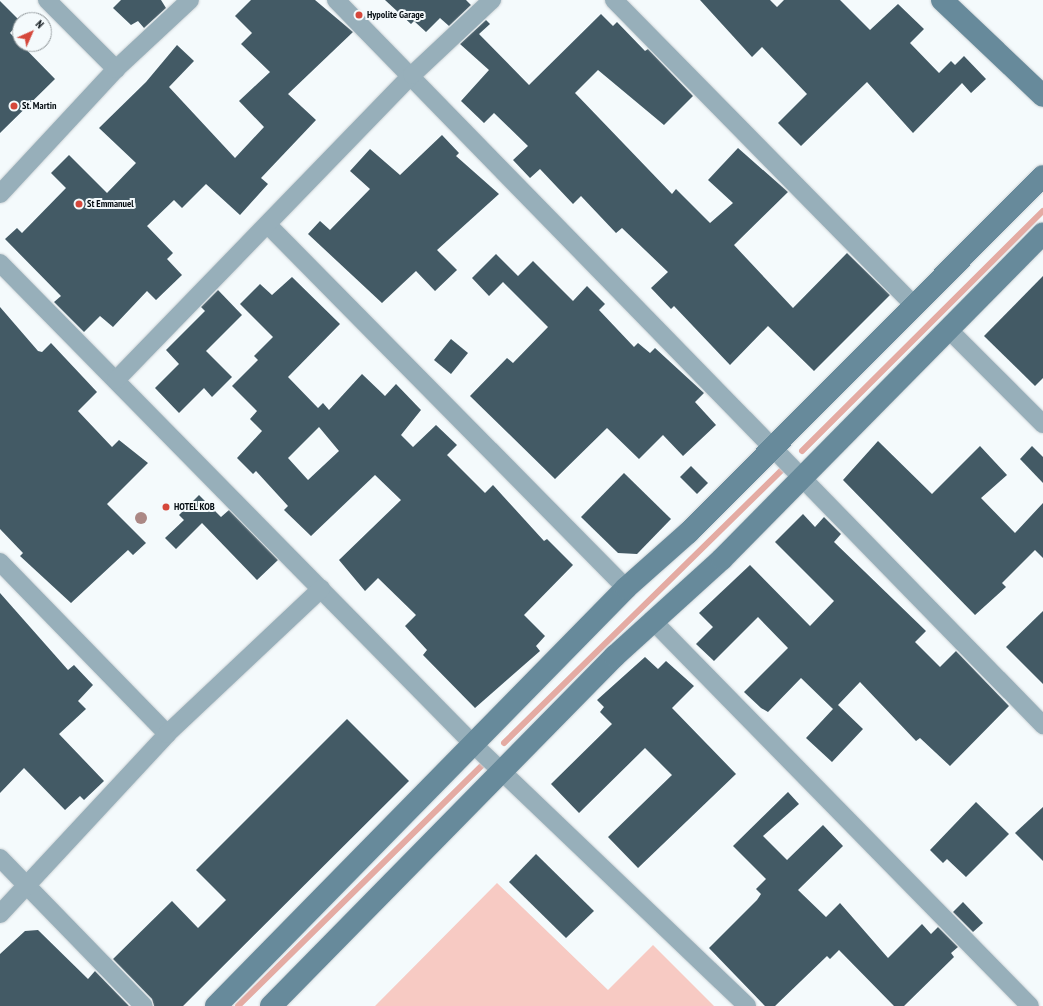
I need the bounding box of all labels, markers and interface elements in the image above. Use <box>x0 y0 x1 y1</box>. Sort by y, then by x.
place label: Hypolite Garage <box>367 9 424 21</box>
marker: Hypolite Garage <box>354 10 364 20</box>
north arrow <box>12 12 52 52</box>
text: N <box>33 17 47 31</box>
place label: St. Martin <box>22 100 57 112</box>
marker: St. Martin <box>9 101 19 111</box>
place label: St Emmanuel <box>87 198 134 210</box>
marker: St Emmanuel <box>74 199 84 209</box>
place label: HOTEL KOB <box>174 501 215 513</box>
marker: HOTEL KOB <box>161 502 171 512</box>

